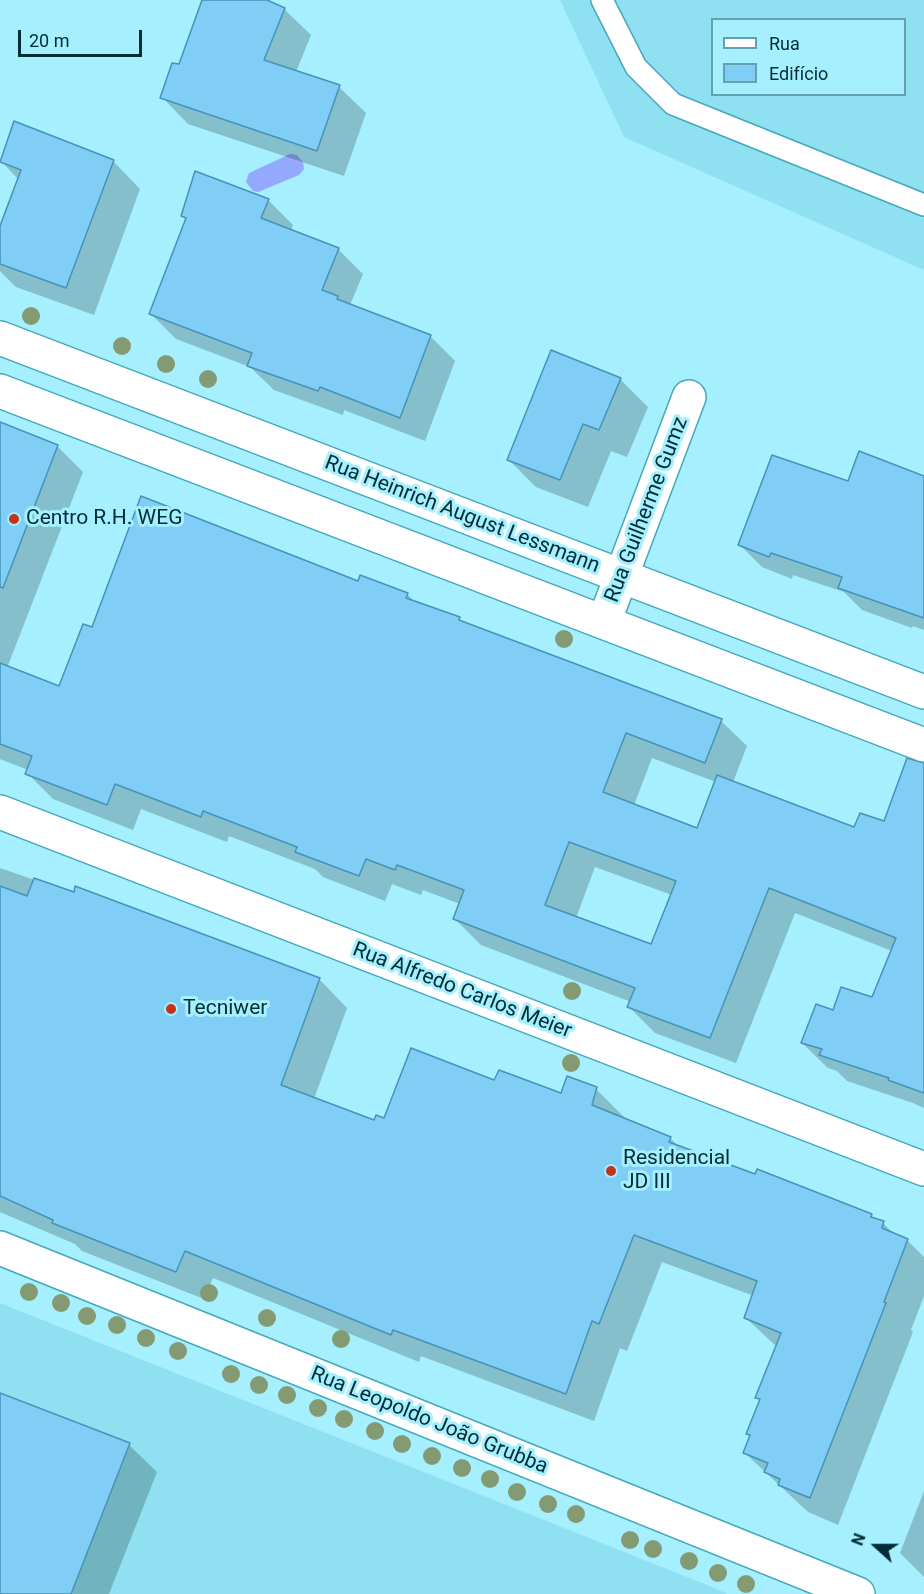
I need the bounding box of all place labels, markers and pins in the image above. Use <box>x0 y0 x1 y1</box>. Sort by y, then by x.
place label: Centro R.H. WEG <box>26 506 182 532</box>
marker: Centro R.H. WEG <box>7 512 21 526</box>
place label: Tecniwer <box>183 996 267 1022</box>
marker: Tecniwer <box>164 1002 178 1016</box>
place label: Residencial JD III <box>623 1146 730 1196</box>
marker: Residencial JD III <box>604 1164 618 1178</box>

